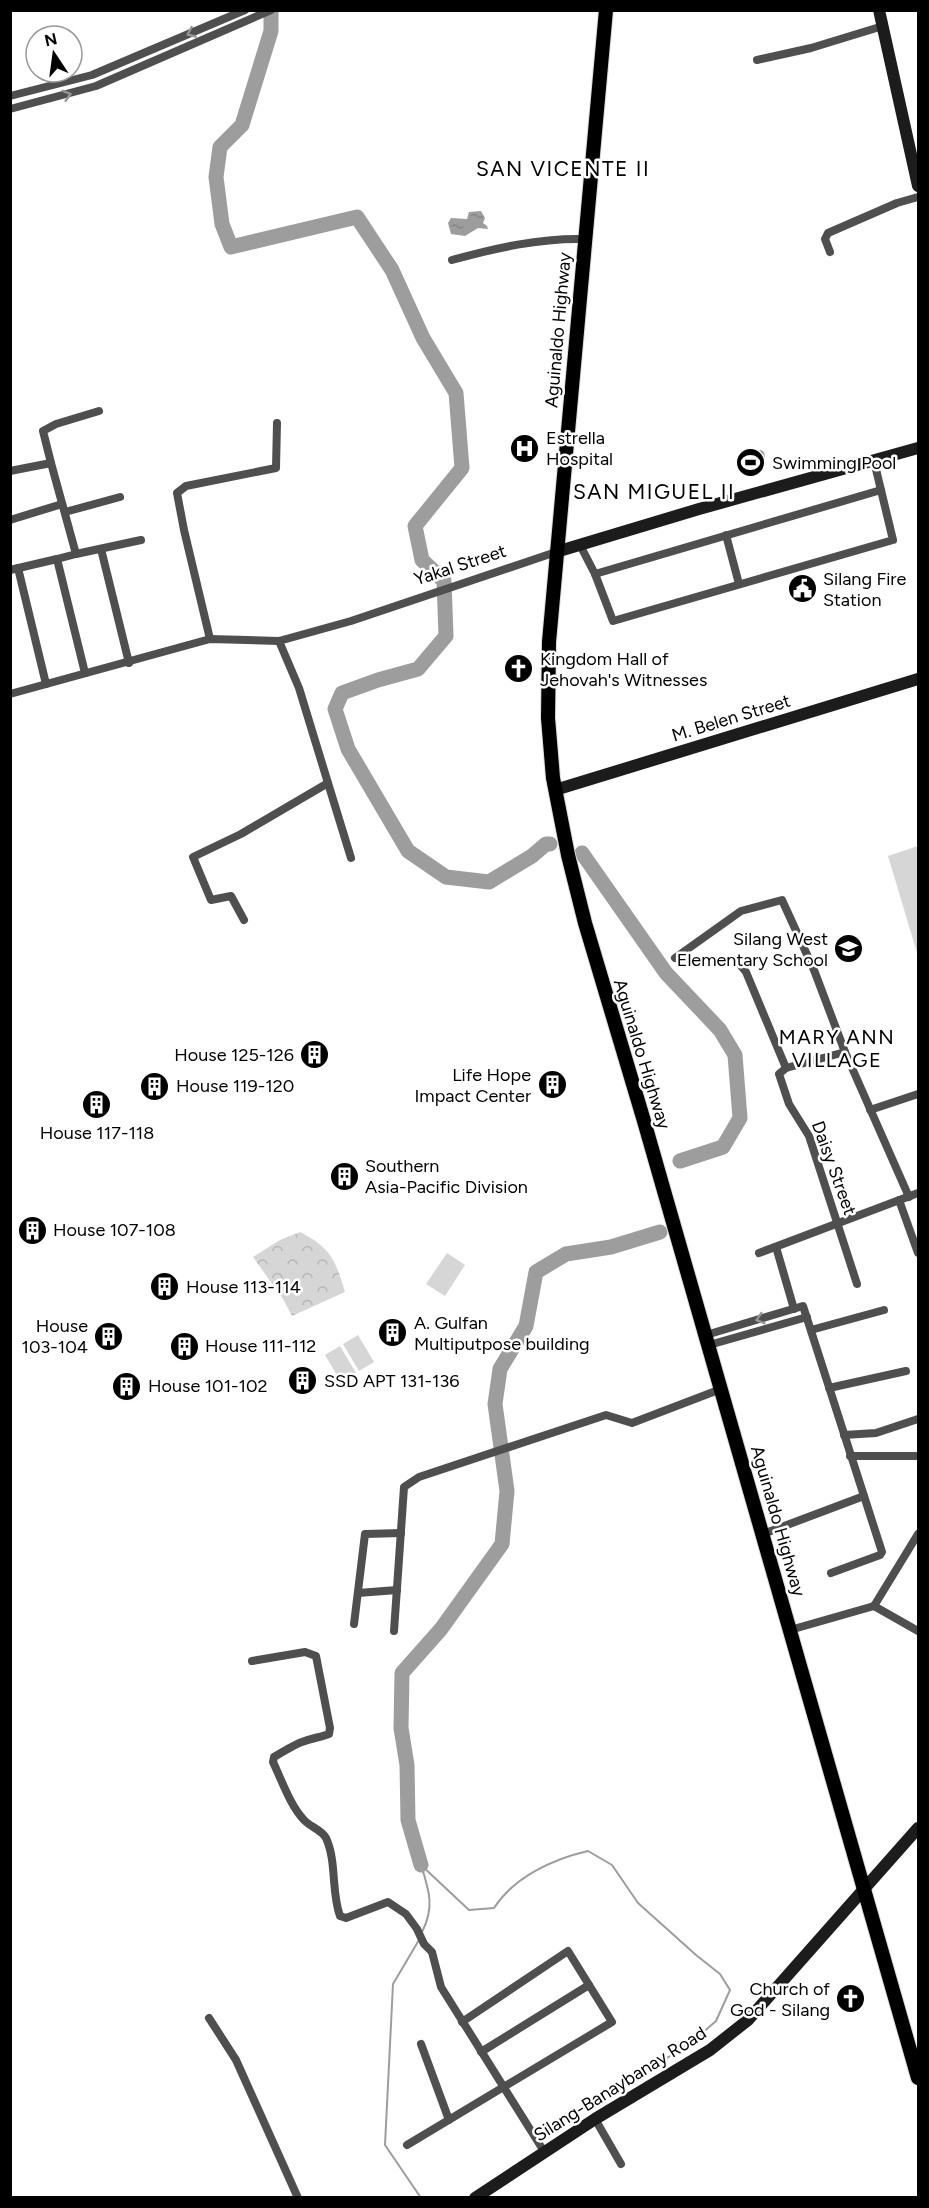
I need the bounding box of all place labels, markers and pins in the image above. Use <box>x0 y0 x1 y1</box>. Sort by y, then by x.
place label: Estrella Hospital <box>546 427 613 470</box>
hospital icon: Estrella Hospital <box>509 432 541 464</box>
sports icon: Swimming Pool <box>735 447 767 479</box>
place label: Swimming Pool <box>772 452 896 474</box>
place label: Silang Fire Station <box>823 568 906 611</box>
public building icon: Silang Fire Station <box>786 573 818 605</box>
place label: Kingdom Hall of Jehovah's Witnesses <box>540 648 707 691</box>
church icon: Kingdom Hall of Jehovah's Witnesses <box>503 653 535 685</box>
place label: Silang West Elementary School <box>677 928 828 971</box>
school or university icon: Silang West Elementary School <box>833 933 865 965</box>
building icon: House 125-126 <box>299 1039 331 1071</box>
place label: House 125-126 <box>174 1044 294 1066</box>
place label: Life Hope Impact Center <box>414 1064 531 1107</box>
building icon: Life Hope Impact Center <box>536 1069 568 1101</box>
building icon: House 119-120 <box>139 1070 171 1102</box>
place label: House 119-120 <box>176 1075 294 1097</box>
building icon: House 117-118 <box>81 1088 113 1120</box>
place label: House 117-118 <box>40 1122 154 1144</box>
place label: Southern Asia-Pacific Division <box>365 1155 528 1198</box>
building icon: Southern Asia-Pacific Division <box>328 1160 360 1192</box>
building icon: House 107-108 <box>16 1214 48 1246</box>
place label: House 107-108 <box>53 1219 176 1241</box>
building icon: House 113-114 <box>149 1271 181 1303</box>
place label: House 113-114 <box>186 1276 301 1298</box>
place label: A. Gulfan Multiputpose building <box>414 1312 590 1355</box>
place label: House 103-104 <box>22 1315 88 1358</box>
building icon: A. Gulfan Multiputpose building <box>377 1317 409 1349</box>
building icon: House 103-104 <box>93 1320 125 1352</box>
building icon: House 111-112 <box>168 1330 200 1362</box>
place label: House 111-112 <box>205 1335 316 1357</box>
building icon: SSD APT 131-136 <box>287 1365 319 1397</box>
building icon: House 101-102 <box>111 1370 143 1402</box>
place label: SSD APT 131-136 <box>324 1370 460 1392</box>
place label: House 101-102 <box>148 1375 268 1397</box>
place label: Church of God - Silang <box>730 1978 830 2021</box>
church icon: Church of God - Silang <box>835 1983 867 2015</box>

